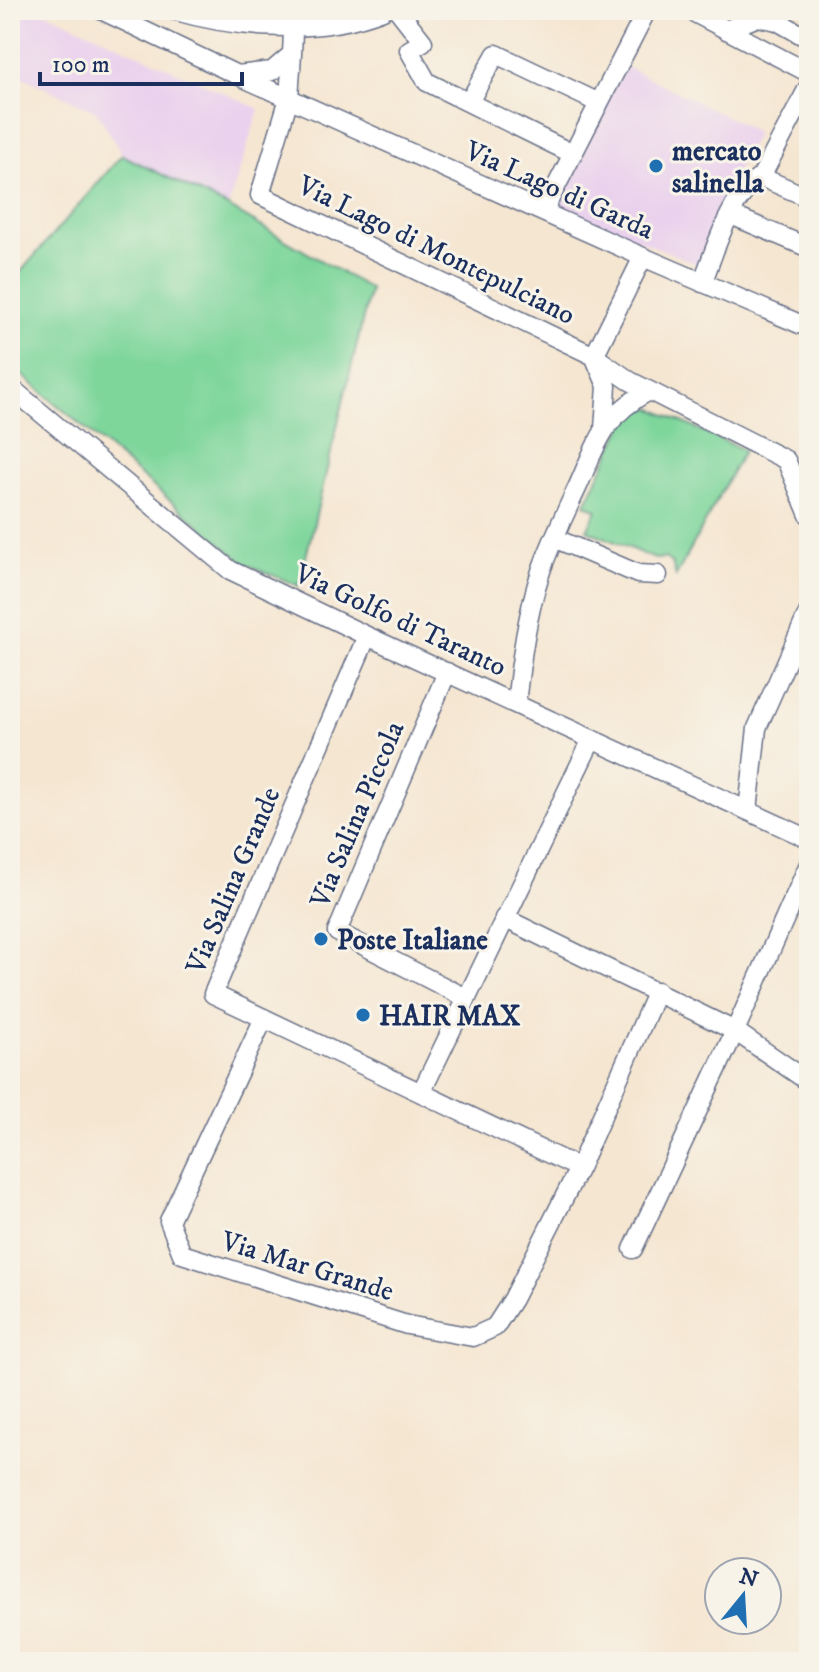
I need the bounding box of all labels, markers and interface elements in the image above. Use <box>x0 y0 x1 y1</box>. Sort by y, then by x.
scale bar <box>40 36 242 86</box>
text: 100 m <box>52 50 110 80</box>
street label: Via Lago di Garda <box>459 133 659 248</box>
place label: mercato salinella <box>672 134 765 201</box>
marker: mercato salinella <box>647 157 665 175</box>
street label: Via Lago di Montepulciano <box>291 168 581 333</box>
street label: Via Golfo di Taranto <box>288 556 512 685</box>
street label: Via Salina Piccola <box>302 716 412 914</box>
street label: Via Salina Grande <box>178 782 288 980</box>
place label: Poste Italiane <box>337 923 488 958</box>
marker: Poste Italiane <box>312 930 330 948</box>
place label: HAIR MAX <box>379 999 521 1034</box>
marker: HAIR MAX <box>354 1006 372 1024</box>
street label: Via Mar Grande <box>216 1223 398 1309</box>
north arrow <box>703 1556 783 1636</box>
text: N <box>736 1563 761 1594</box>

